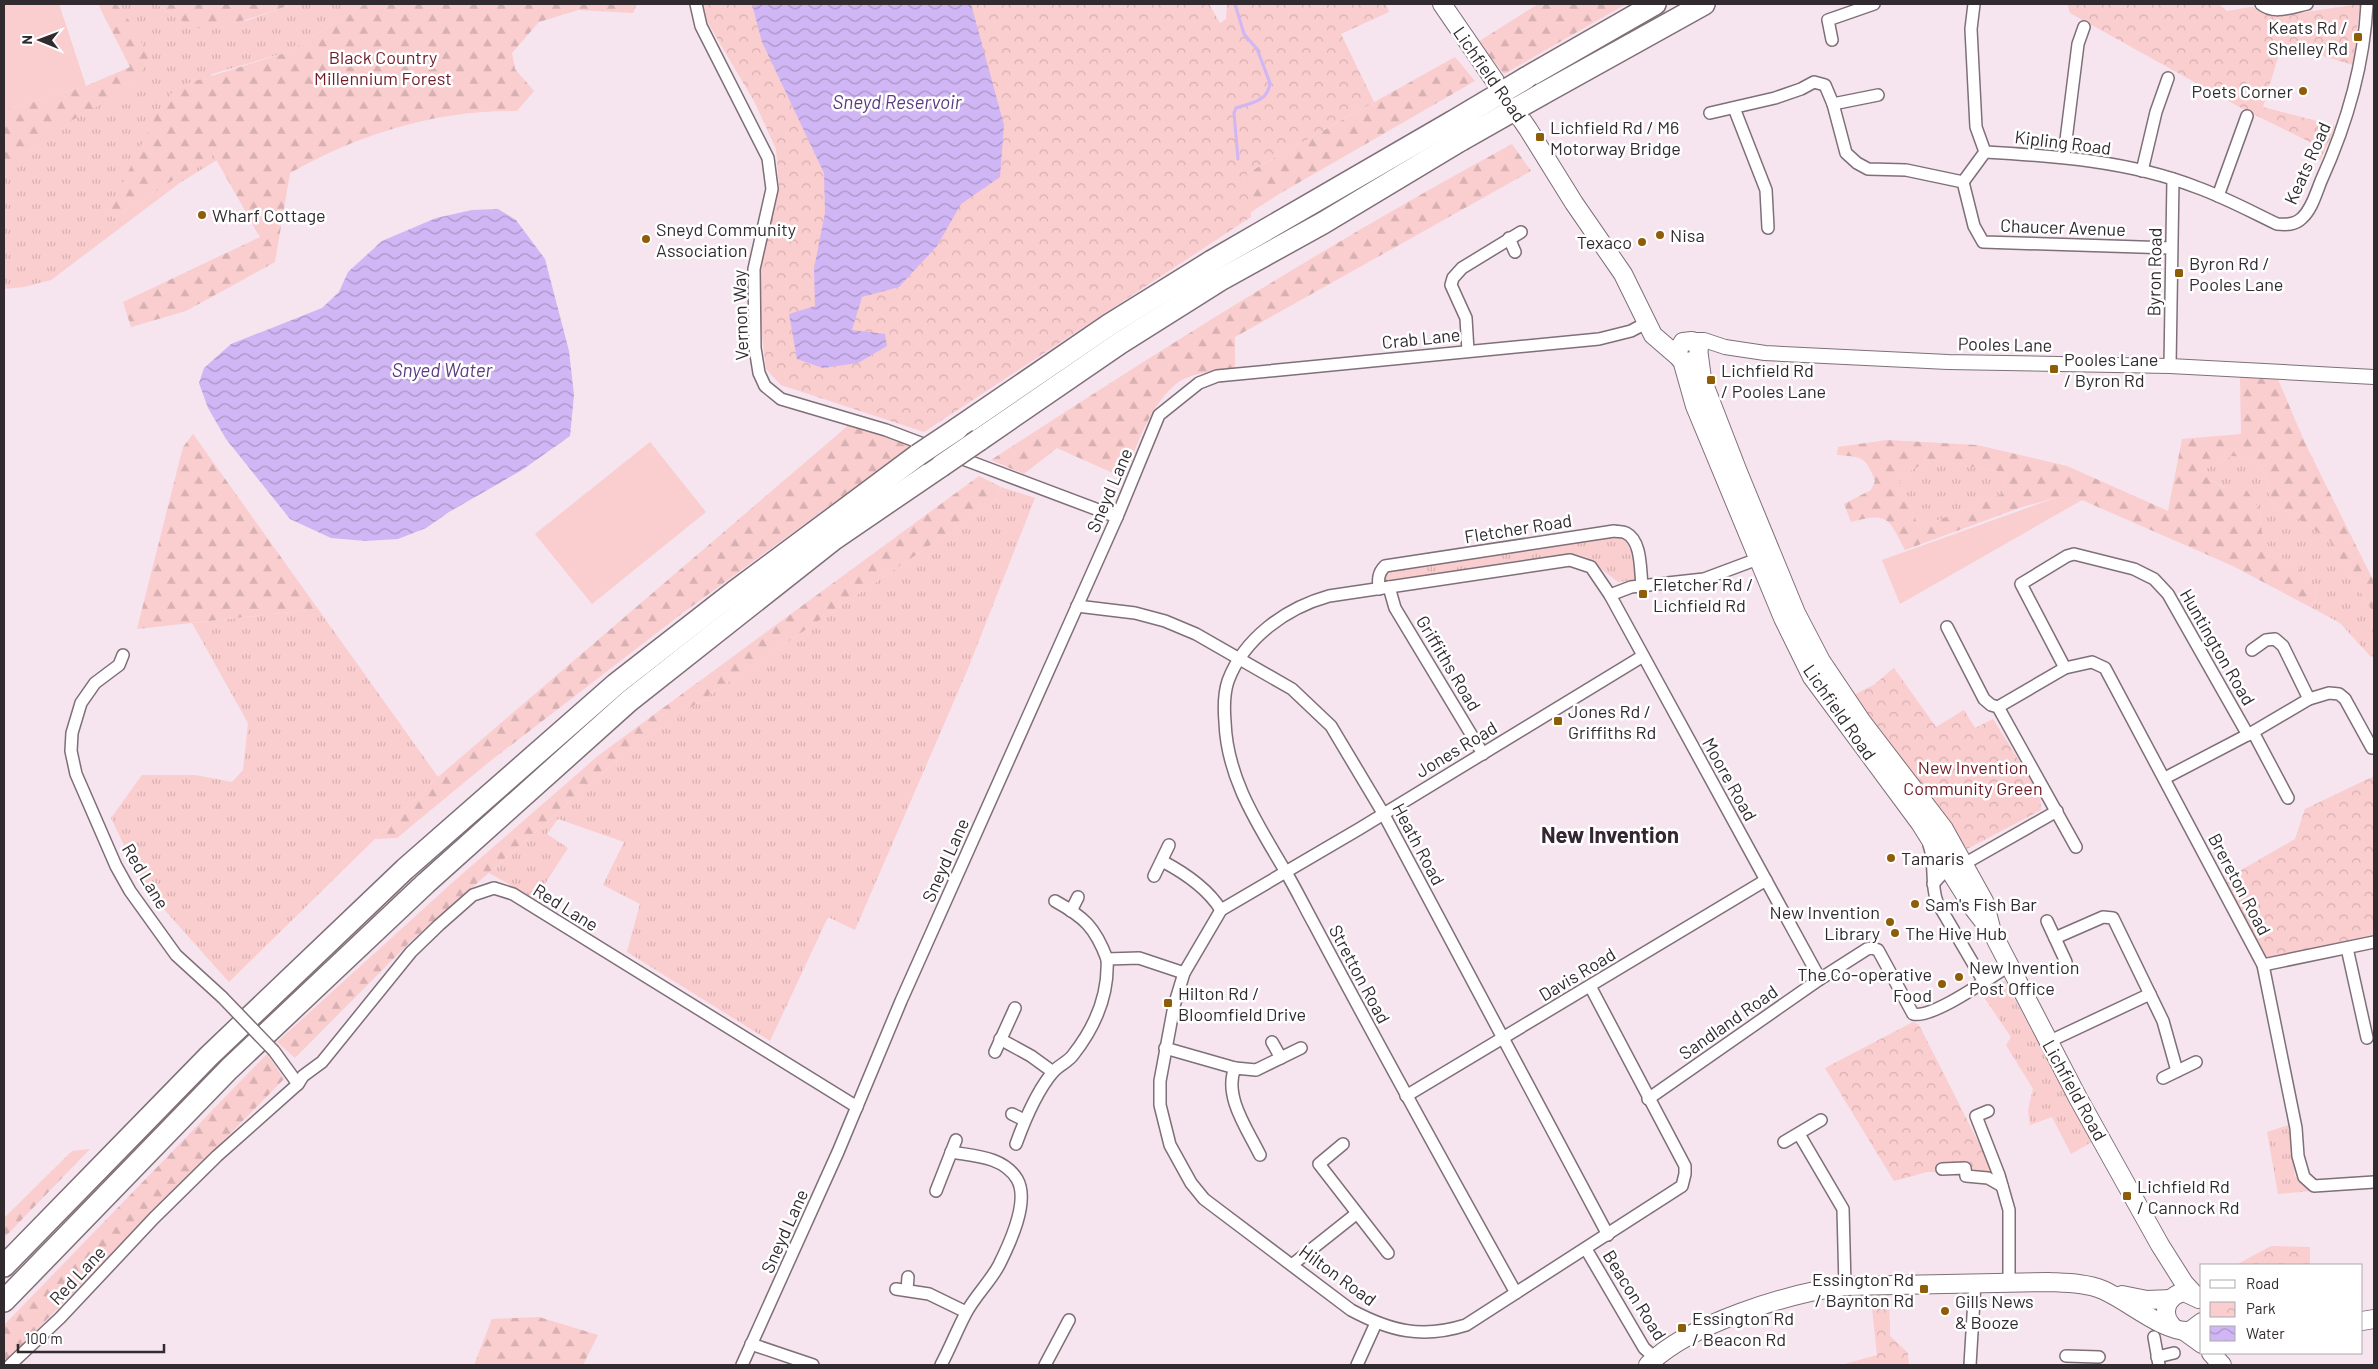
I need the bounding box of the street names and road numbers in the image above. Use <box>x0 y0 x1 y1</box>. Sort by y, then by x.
street label: Lichfield Road <box>1449 22 1531 126</box>
street label: Keats Road <box>2279 118 2335 208</box>
street label: Kipling Road <box>2014 125 2112 159</box>
street label: Chaucer Avenue <box>2000 214 2126 240</box>
street label: Byron Road <box>2142 227 2166 317</box>
street label: Vernon Way <box>727 269 753 361</box>
street label: Crab Lane <box>1381 323 1461 353</box>
street label: Pooles Lane <box>1958 332 2052 356</box>
street label: Sneyd Lane <box>1081 445 1137 535</box>
street label: Fletcher Road <box>1463 509 1573 547</box>
street label: Huntington Road <box>2176 585 2260 709</box>
street label: Griffiths Road <box>1412 611 1486 715</box>
street label: Lichfield Road <box>1799 660 1881 764</box>
street label: Jones Road <box>1411 716 1501 782</box>
street label: Moore Road <box>1698 733 1762 825</box>
street label: Heath Road <box>1388 799 1450 889</box>
street label: Sneyd Lane <box>917 815 973 905</box>
street label: Brereton Road <box>2204 829 2276 939</box>
street label: Red Lane <box>118 839 174 913</box>
street label: Red Lane <box>529 878 603 936</box>
street label: Stretton Road <box>1325 921 1395 1027</box>
street label: Davis Road <box>1535 943 1619 1005</box>
street label: Sandland Road <box>1674 980 1782 1064</box>
street label: Lichfield Road <box>2038 1036 2112 1144</box>
street label: Sneyd Lane <box>756 1186 812 1276</box>
street label: Hilton Road <box>1295 1240 1381 1310</box>
street label: Red Lane <box>44 1241 110 1309</box>
street label: Beacon Road <box>1599 1246 1671 1344</box>

